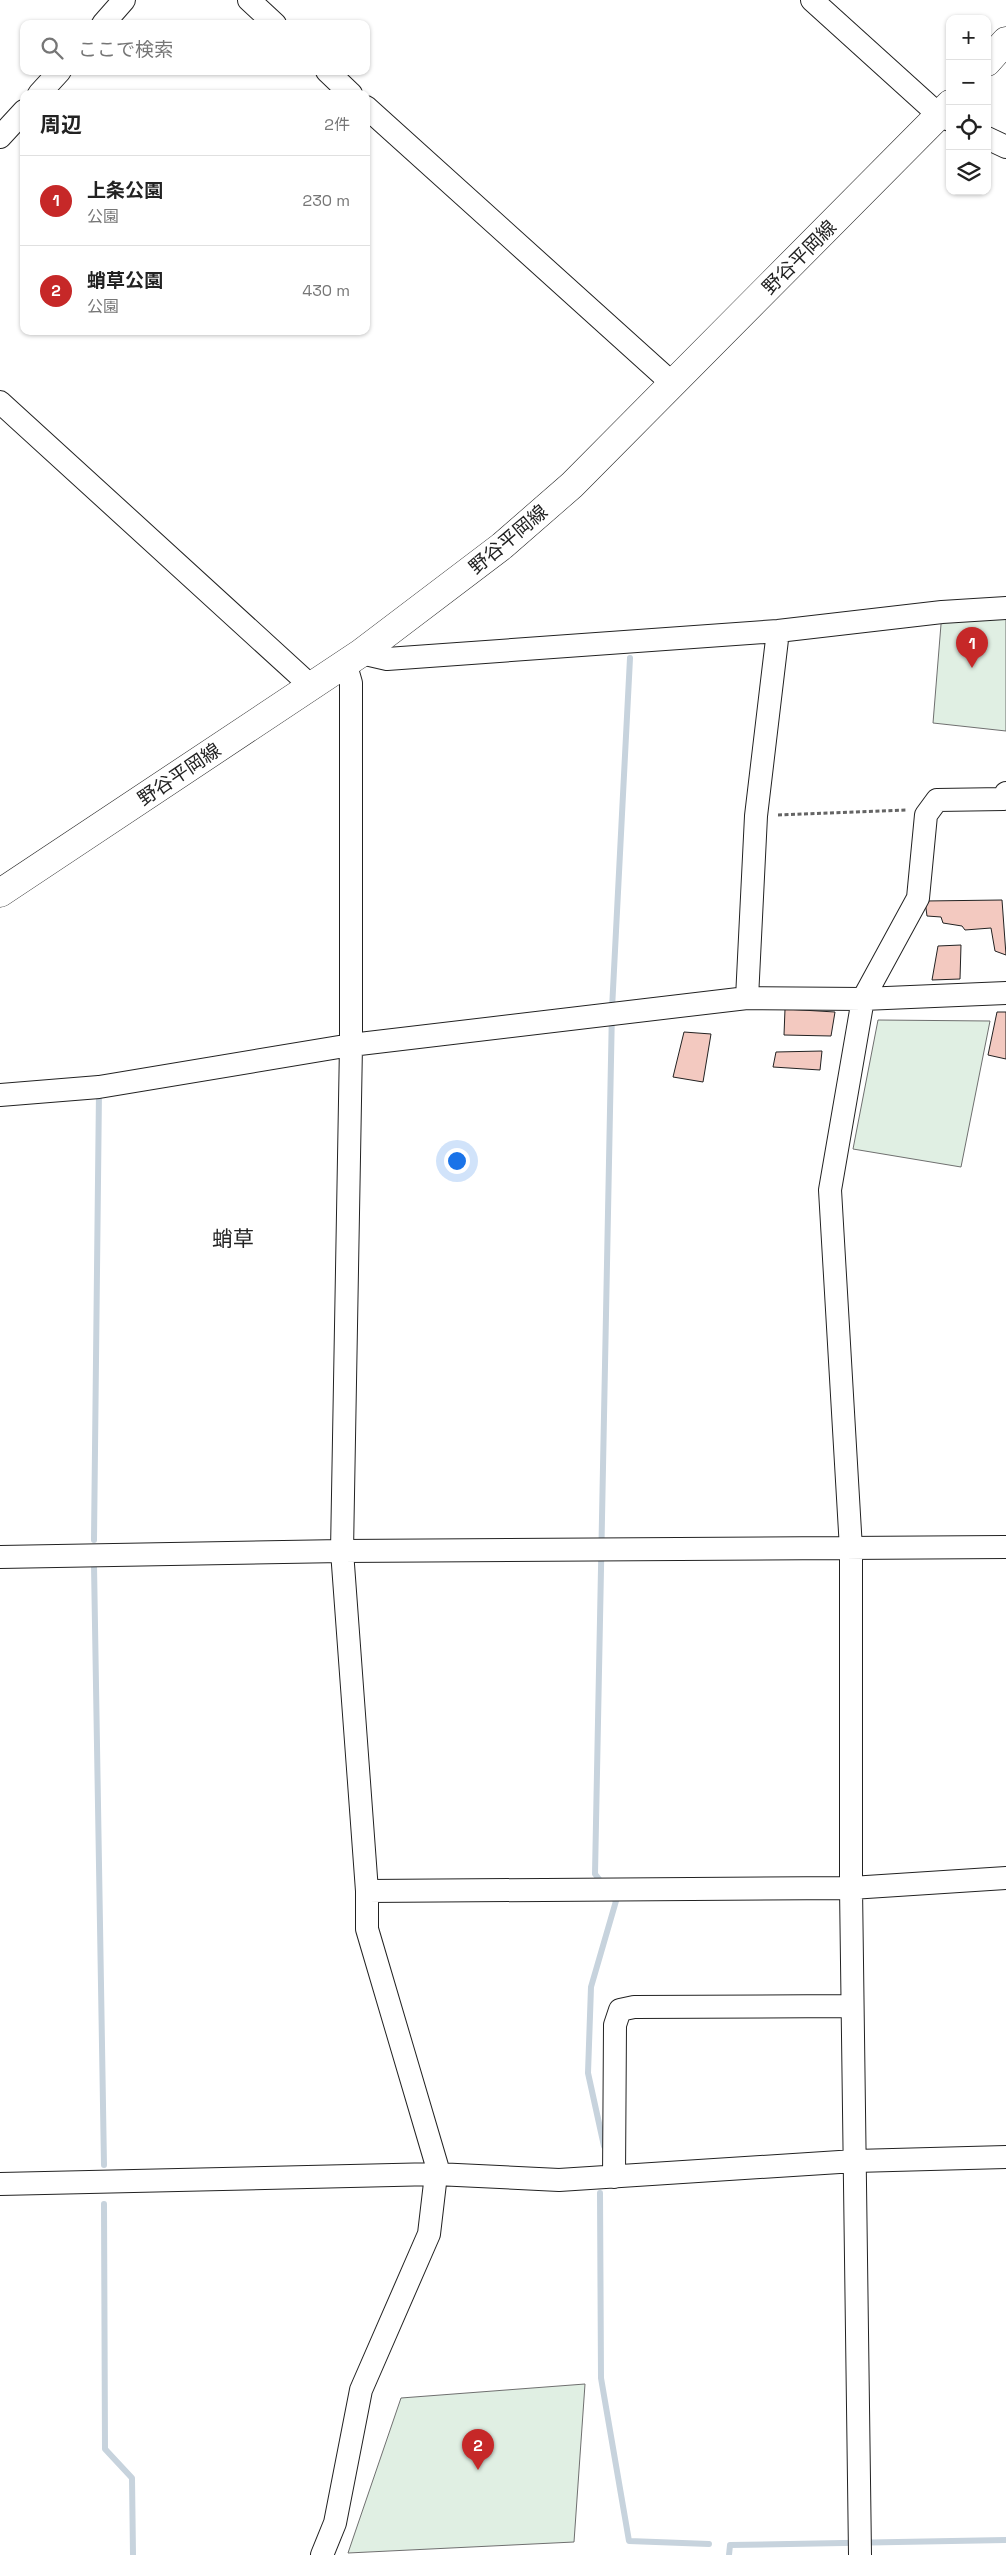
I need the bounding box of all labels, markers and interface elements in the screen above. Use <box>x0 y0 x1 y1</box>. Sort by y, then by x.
map controls <box>946 15 991 195</box>
button: + <box>946 15 991 60</box>
search box <box>20 20 370 75</box>
icon: search <box>38 34 66 62</box>
text: ここで検索 <box>78 37 173 62</box>
button: − <box>946 60 991 105</box>
button: locate <box>946 105 991 150</box>
text: 周辺 <box>40 111 82 138</box>
text: 2件 <box>324 114 350 135</box>
button: layers <box>946 150 991 195</box>
text: 上条公園 <box>87 178 163 203</box>
text: 1 <box>52 190 60 211</box>
text: 230 m <box>303 190 350 211</box>
text: 公園 <box>87 206 119 227</box>
street label: 野谷平岡線 <box>757 215 842 300</box>
text: 蛸草公園 <box>87 268 163 293</box>
text: 2 <box>51 280 61 301</box>
text: 430 m <box>302 280 350 301</box>
text: 公園 <box>87 296 119 317</box>
street label: 野谷平岡線 <box>464 499 553 579</box>
pin: 1 <box>956 627 988 668</box>
street label: 野谷平岡線 <box>133 737 226 811</box>
your location <box>444 1148 470 1174</box>
district label: 蛸草 <box>212 1225 254 1252</box>
pin: 2 <box>462 2429 494 2470</box>

